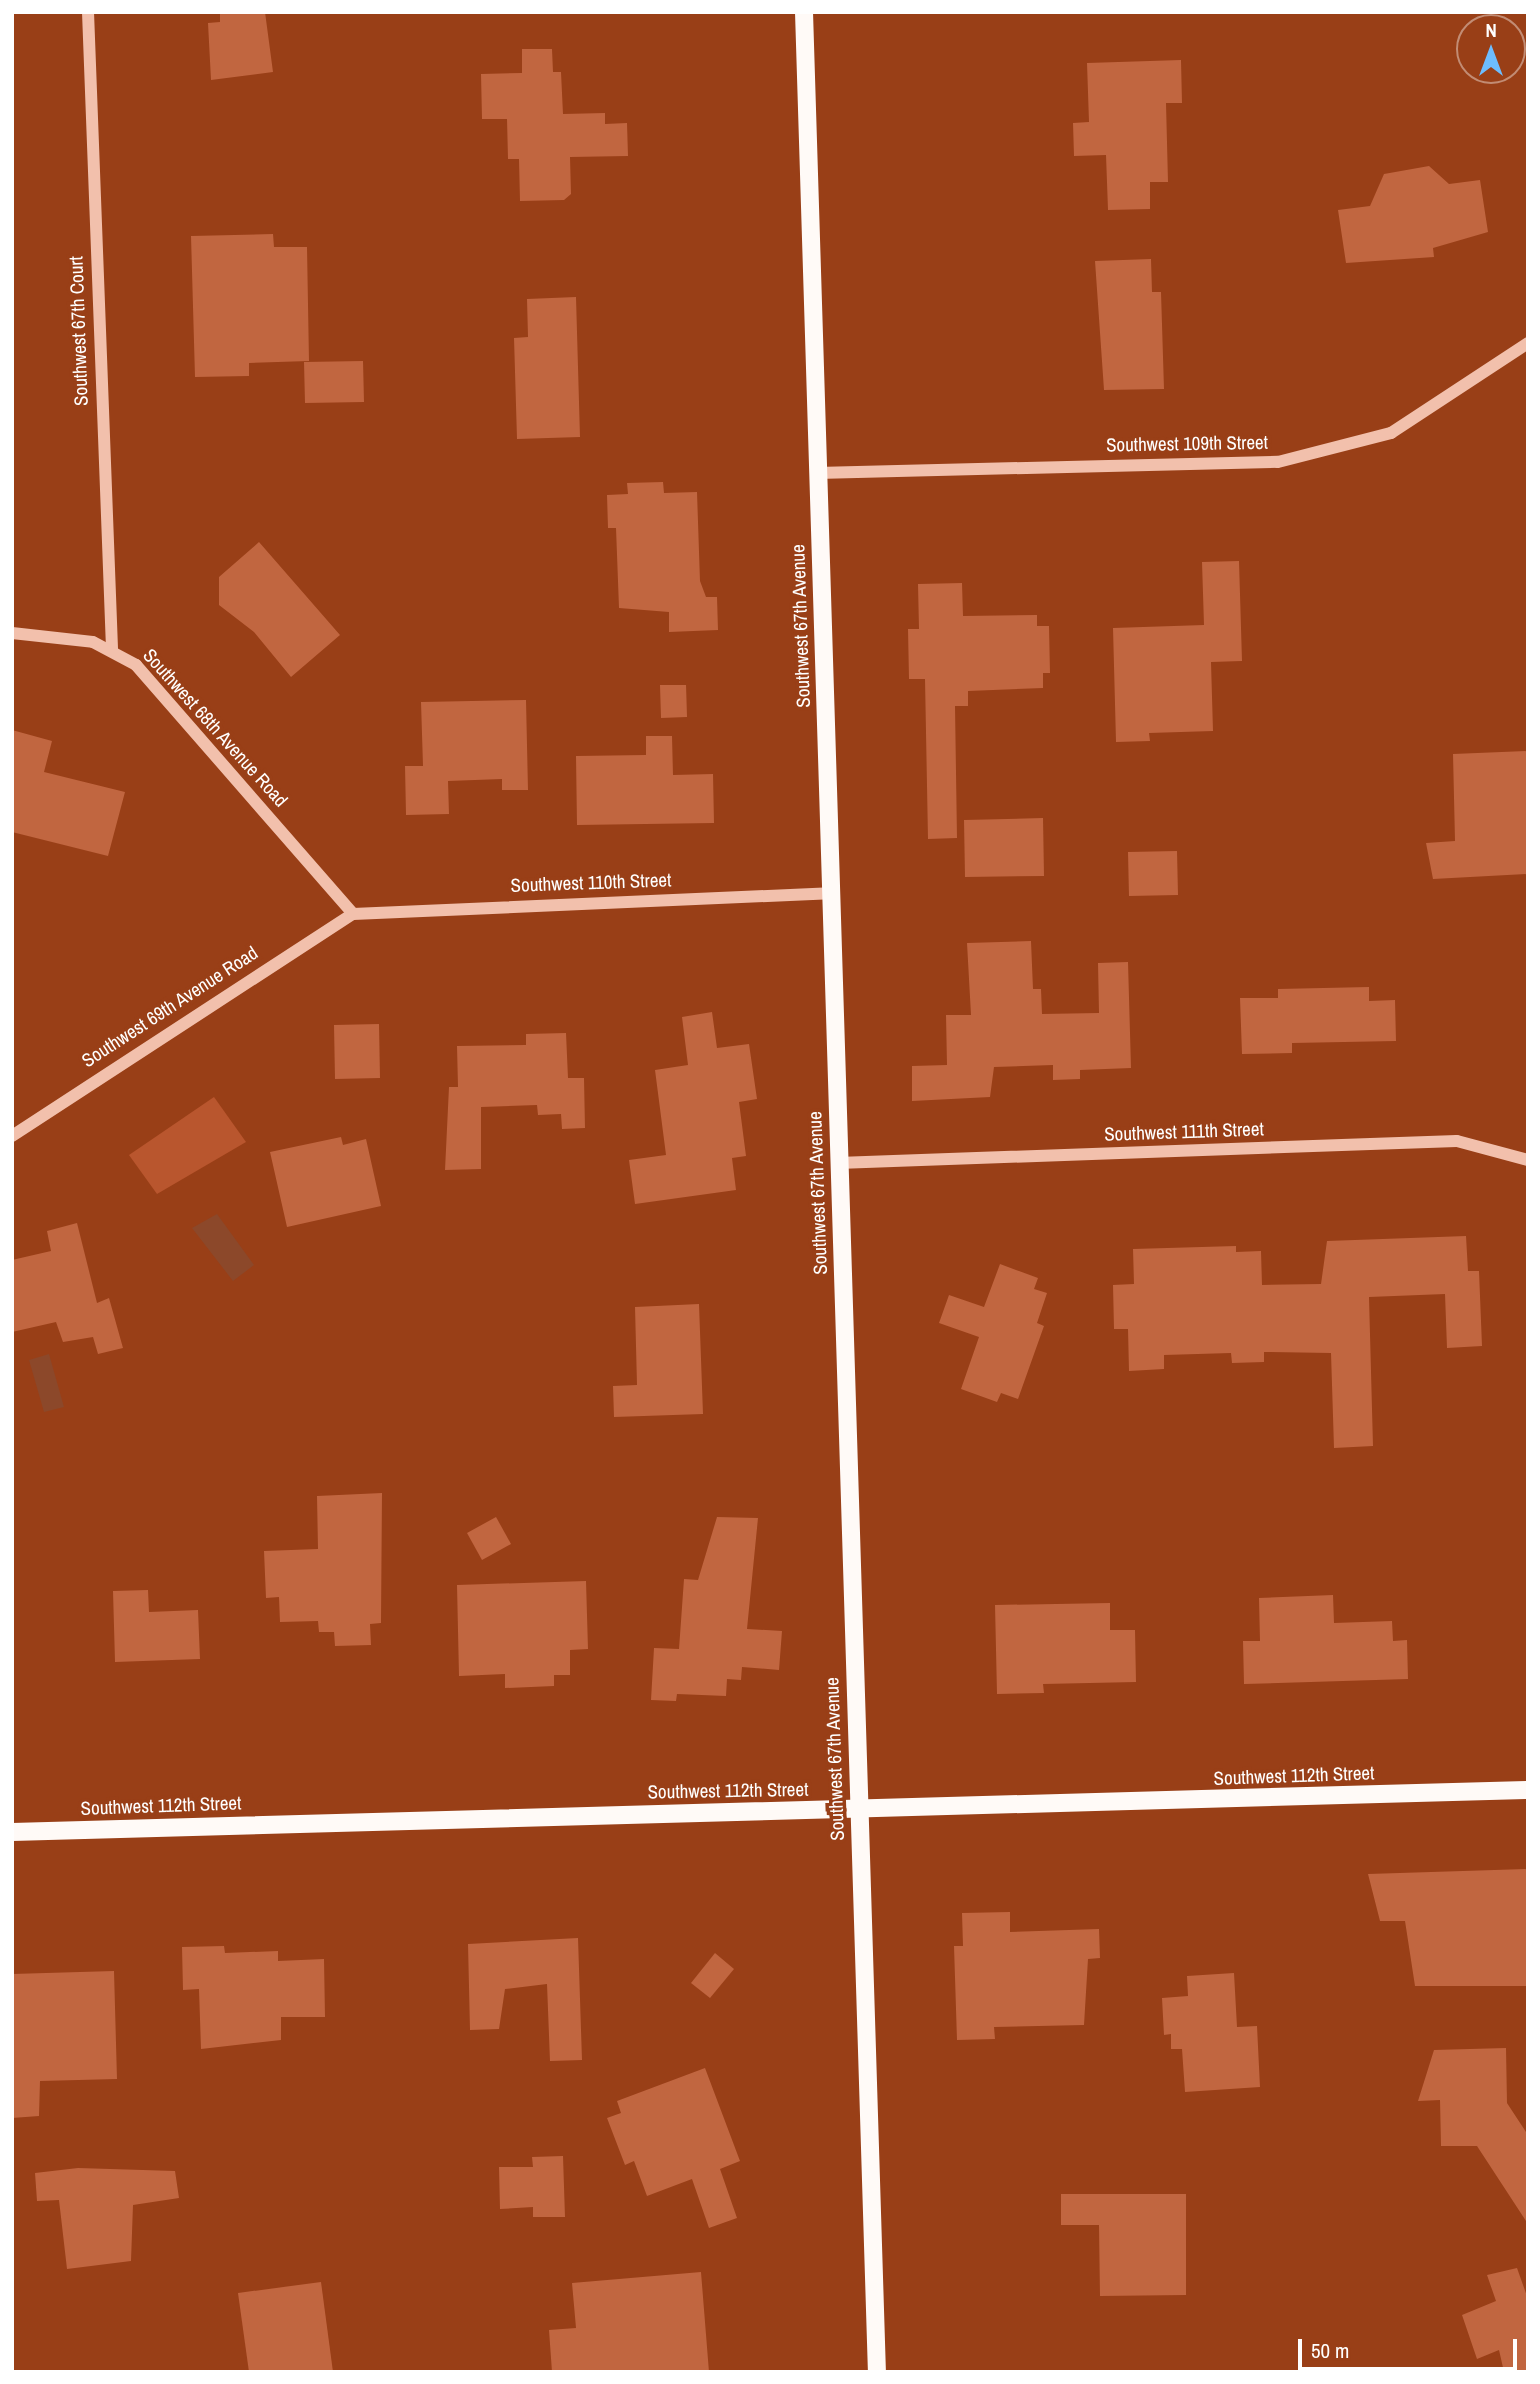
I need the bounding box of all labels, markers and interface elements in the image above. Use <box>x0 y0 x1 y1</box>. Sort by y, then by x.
north arrow <box>1456 14 1526 84</box>
text: N <box>1485 17 1497 43</box>
street label: Southwest 67th Court <box>65 256 93 406</box>
street label: Southwest 109th Street <box>1106 431 1268 457</box>
street label: Southwest 67th Avenue <box>787 543 815 709</box>
street label: Southwest 68th Avenue Road <box>138 644 292 812</box>
street label: Southwest 110th Street <box>510 869 672 897</box>
street label: Southwest 69th Avenue Road <box>77 941 263 1073</box>
street label: Southwest 67th Avenue <box>804 1110 832 1276</box>
street label: Southwest 111th Street <box>1104 1118 1264 1146</box>
street label: Southwest 67th Avenue <box>821 1676 849 1842</box>
street label: Southwest 112th Street <box>1213 1762 1375 1790</box>
street label: Southwest 112th Street <box>647 1778 809 1804</box>
street label: Southwest 112th Street <box>80 1792 242 1820</box>
scale bar <box>1302 2324 1521 2368</box>
text: 50 m <box>1311 2336 1349 2365</box>

